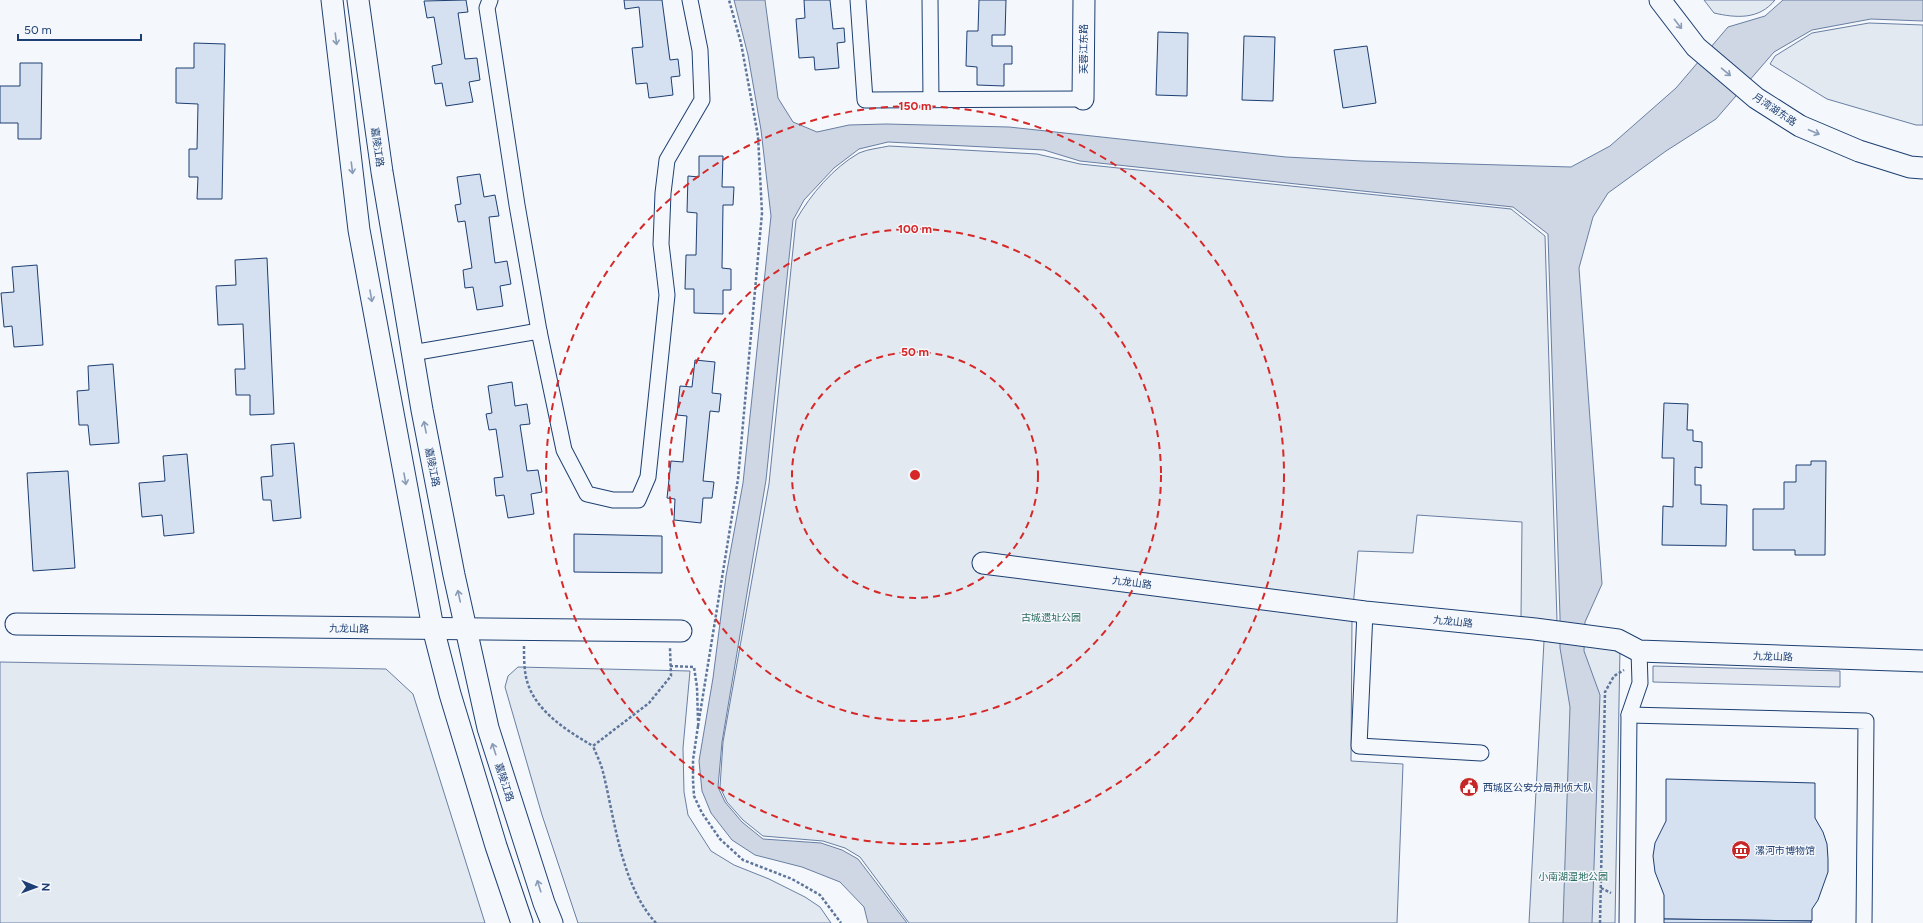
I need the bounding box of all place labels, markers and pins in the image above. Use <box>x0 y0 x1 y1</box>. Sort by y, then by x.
centre of rings <box>908 468 922 482</box>
public building icon: 西城区公安分局刑侦大队 <box>1458 776 1480 798</box>
place label: 西城区公安分局刑侦大队 <box>1483 781 1593 794</box>
museum icon: 漯河市博物馆 <box>1730 839 1752 861</box>
place label: 漯河市博物馆 <box>1755 844 1815 857</box>

